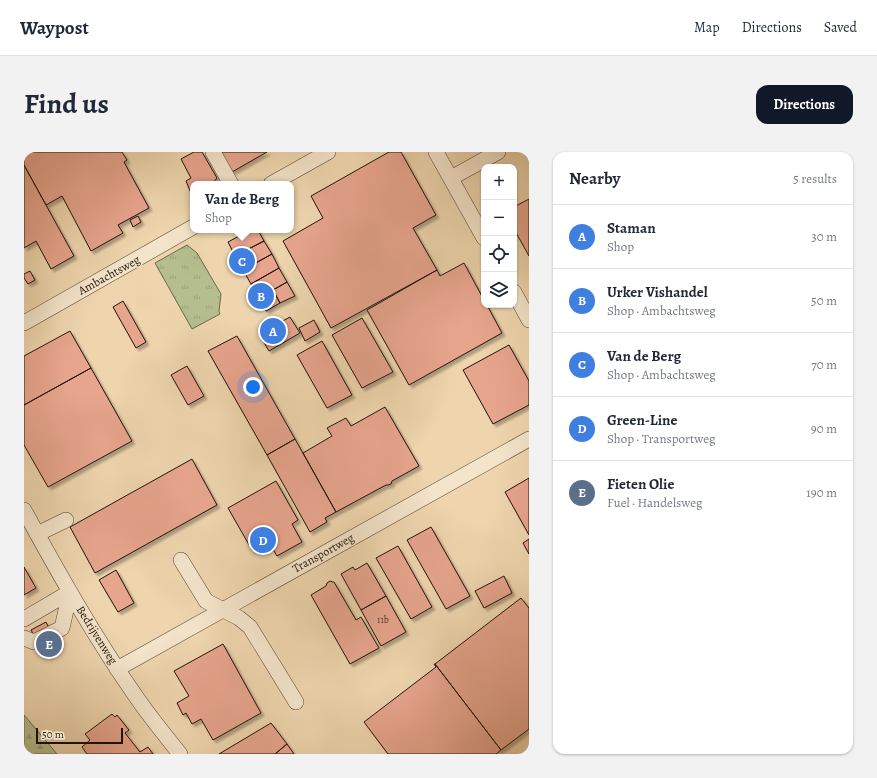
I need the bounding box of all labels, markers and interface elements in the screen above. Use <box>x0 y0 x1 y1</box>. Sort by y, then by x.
text: Waypost <box>20 15 89 41</box>
text: Map <box>694 18 720 37</box>
text: Directions <box>742 18 802 37</box>
text: Saved <box>824 18 857 37</box>
text: Find us <box>24 85 109 123</box>
button: Directions <box>756 85 853 124</box>
map controls <box>481 164 517 308</box>
button: + <box>481 164 517 200</box>
text: Nearby <box>569 167 620 190</box>
text: 5 results <box>793 170 837 187</box>
popup <box>190 181 294 233</box>
text: Van de Berg <box>205 189 279 209</box>
button: − <box>481 200 517 236</box>
text: Shop <box>205 209 232 226</box>
text: Staman <box>607 218 656 238</box>
text: A <box>578 228 586 245</box>
text: 30 m <box>811 228 837 245</box>
button: locate <box>481 236 517 272</box>
text: Shop <box>607 238 634 255</box>
pin: C <box>229 246 255 276</box>
street label: Ambachtsweg <box>74 251 143 299</box>
button: layers <box>481 272 517 308</box>
pin: B <box>248 281 274 311</box>
text: Urker Vishandel <box>607 282 708 302</box>
text: B <box>578 292 586 309</box>
text: 50 m <box>811 292 837 309</box>
text: Shop · Ambachtsweg <box>607 302 716 319</box>
pin: A <box>260 316 286 346</box>
text: Van de Berg <box>607 346 681 366</box>
text: C <box>578 356 586 373</box>
text: 70 m <box>811 356 837 373</box>
text: Shop · Ambachtsweg <box>607 366 716 383</box>
your location <box>243 377 263 397</box>
text: Green-Line <box>607 410 677 430</box>
text: D <box>577 420 587 437</box>
text: 90 m <box>811 420 837 437</box>
text: Shop · Transportweg <box>607 430 716 447</box>
text: Fieten Olie <box>607 474 674 494</box>
text: E <box>578 484 586 501</box>
text: 190 m <box>806 484 837 501</box>
text: Fuel · Handelsweg <box>607 494 703 511</box>
pin: D <box>250 525 276 555</box>
street label: Transportweg <box>289 530 357 576</box>
street label: Bedrijvenweg <box>73 603 121 667</box>
house number: 11b <box>377 613 389 626</box>
pin: E <box>36 629 62 659</box>
scale bar <box>36 726 123 745</box>
text: 50 m <box>42 727 64 742</box>

